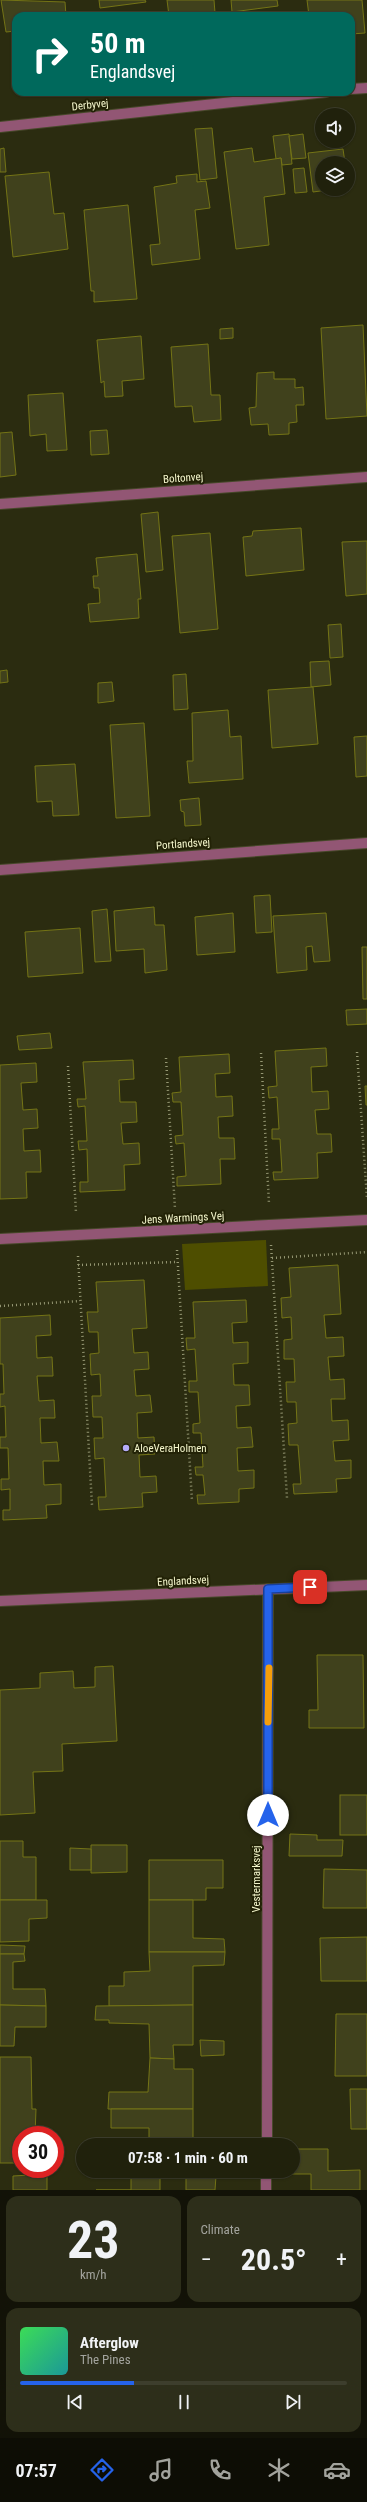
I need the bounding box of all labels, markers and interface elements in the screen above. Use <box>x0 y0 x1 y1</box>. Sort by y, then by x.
text: 50 m <box>90 27 146 60</box>
icon: right <box>24 28 76 80</box>
text: Englandsvej <box>90 61 175 82</box>
street label: Derbyvej <box>71 97 109 113</box>
map controls <box>315 108 355 196</box>
button: sound <box>315 108 355 148</box>
button: layers <box>315 156 355 196</box>
street label: Boltonvej <box>162 470 204 486</box>
street label: Portlandsvej <box>155 836 211 852</box>
street label: Jens Warmings Vej <box>141 1209 225 1227</box>
place label: AloeVeraHolmen <box>134 1442 207 1455</box>
marker: AloeVeraHolmen <box>121 1443 131 1453</box>
pin <box>293 1570 327 1604</box>
street label: Englandsvej <box>157 1573 209 1589</box>
icon: arrive <box>299 1576 321 1598</box>
position arrow <box>247 1794 289 1836</box>
street label: Vestermarksvej <box>250 1846 263 1913</box>
speed limit sign: 30 <box>12 2126 64 2178</box>
text: 07:58 · 1 min · 60 m <box>128 2149 248 2167</box>
text: 23 <box>67 2210 120 2271</box>
text: Climate <box>201 2222 240 2237</box>
text: 20.5° <box>241 2242 307 2277</box>
text: − <box>201 2247 212 2272</box>
text: + <box>336 2247 347 2272</box>
text: km/h <box>80 2267 107 2282</box>
text: Afterglow <box>80 2334 139 2352</box>
text: The Pines <box>80 2352 131 2367</box>
icon: previous <box>64 2391 86 2413</box>
icon: pause <box>173 2391 195 2413</box>
icon: next <box>282 2391 304 2413</box>
icon: directions <box>88 2456 116 2484</box>
icon: music <box>147 2456 175 2484</box>
icon: phone <box>206 2456 234 2484</box>
icon: climate <box>265 2456 293 2484</box>
icon: car <box>323 2456 351 2484</box>
text: 07:57 <box>15 2460 57 2481</box>

